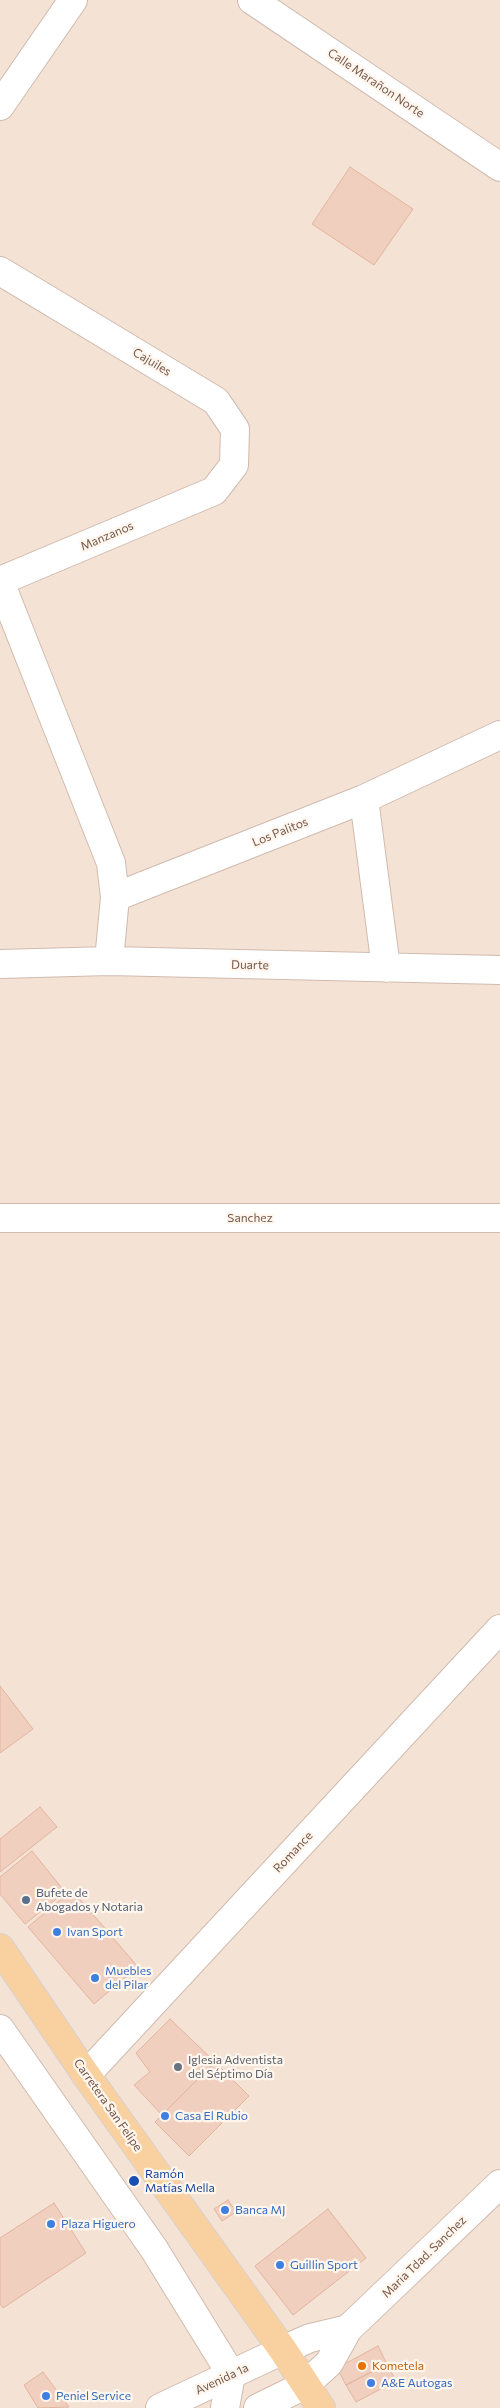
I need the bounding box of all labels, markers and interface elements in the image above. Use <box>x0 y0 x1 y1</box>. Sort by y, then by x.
street label: Calle Marañon Norte <box>325 45 427 121</box>
street label: Cajuiles <box>130 345 174 379</box>
street label: Manzanos <box>78 518 136 554</box>
street label: Los Palitos <box>250 814 310 850</box>
street label: Duarte <box>231 957 269 973</box>
street label: Sanchez <box>227 1211 273 1225</box>
street label: Romance <box>270 1829 316 1875</box>
place label: Bufete de Abogados y Notaria <box>36 1886 143 1914</box>
marker: Bufete de Abogados y Notaria <box>20 1894 32 1906</box>
place label: Ivan Sport <box>67 1925 123 1939</box>
marker: Ivan Sport <box>51 1926 63 1938</box>
place label: Muebles del Pilar <box>105 1964 151 1992</box>
marker: Muebles del Pilar <box>89 1972 101 1984</box>
place label: Iglesia Adventista del Séptimo Día <box>188 2053 283 2081</box>
street label: Carretera San Felipe <box>71 2056 145 2154</box>
marker: Iglesia Adventista del Séptimo Día <box>172 2061 184 2073</box>
place label: Casa El Rubio <box>175 2109 248 2123</box>
marker: Casa El Rubio <box>159 2110 171 2122</box>
place label: Ramón Matías Mella <box>145 2167 215 2195</box>
marker: Ramón Matías Mella <box>127 2174 141 2188</box>
place label: Banca MJ <box>235 2203 285 2217</box>
marker: Banca MJ <box>219 2204 231 2216</box>
street label: Maria Tdad. Sanchez <box>379 2213 469 2301</box>
place label: Plaza Higuero <box>61 2217 136 2231</box>
marker: Plaza Higuero <box>45 2218 57 2230</box>
place label: Guillin Sport <box>290 2258 358 2272</box>
marker: Guillin Sport <box>274 2259 286 2271</box>
place label: Kometela <box>372 2359 424 2373</box>
street label: Avenida 1a <box>193 2360 251 2398</box>
marker: Kometela <box>356 2360 368 2372</box>
place label: A&E Autogas <box>381 2376 452 2390</box>
marker: A&E Autogas <box>365 2377 377 2389</box>
place label: Peniel Service <box>56 2389 131 2403</box>
marker: Peniel Service <box>40 2390 52 2402</box>

